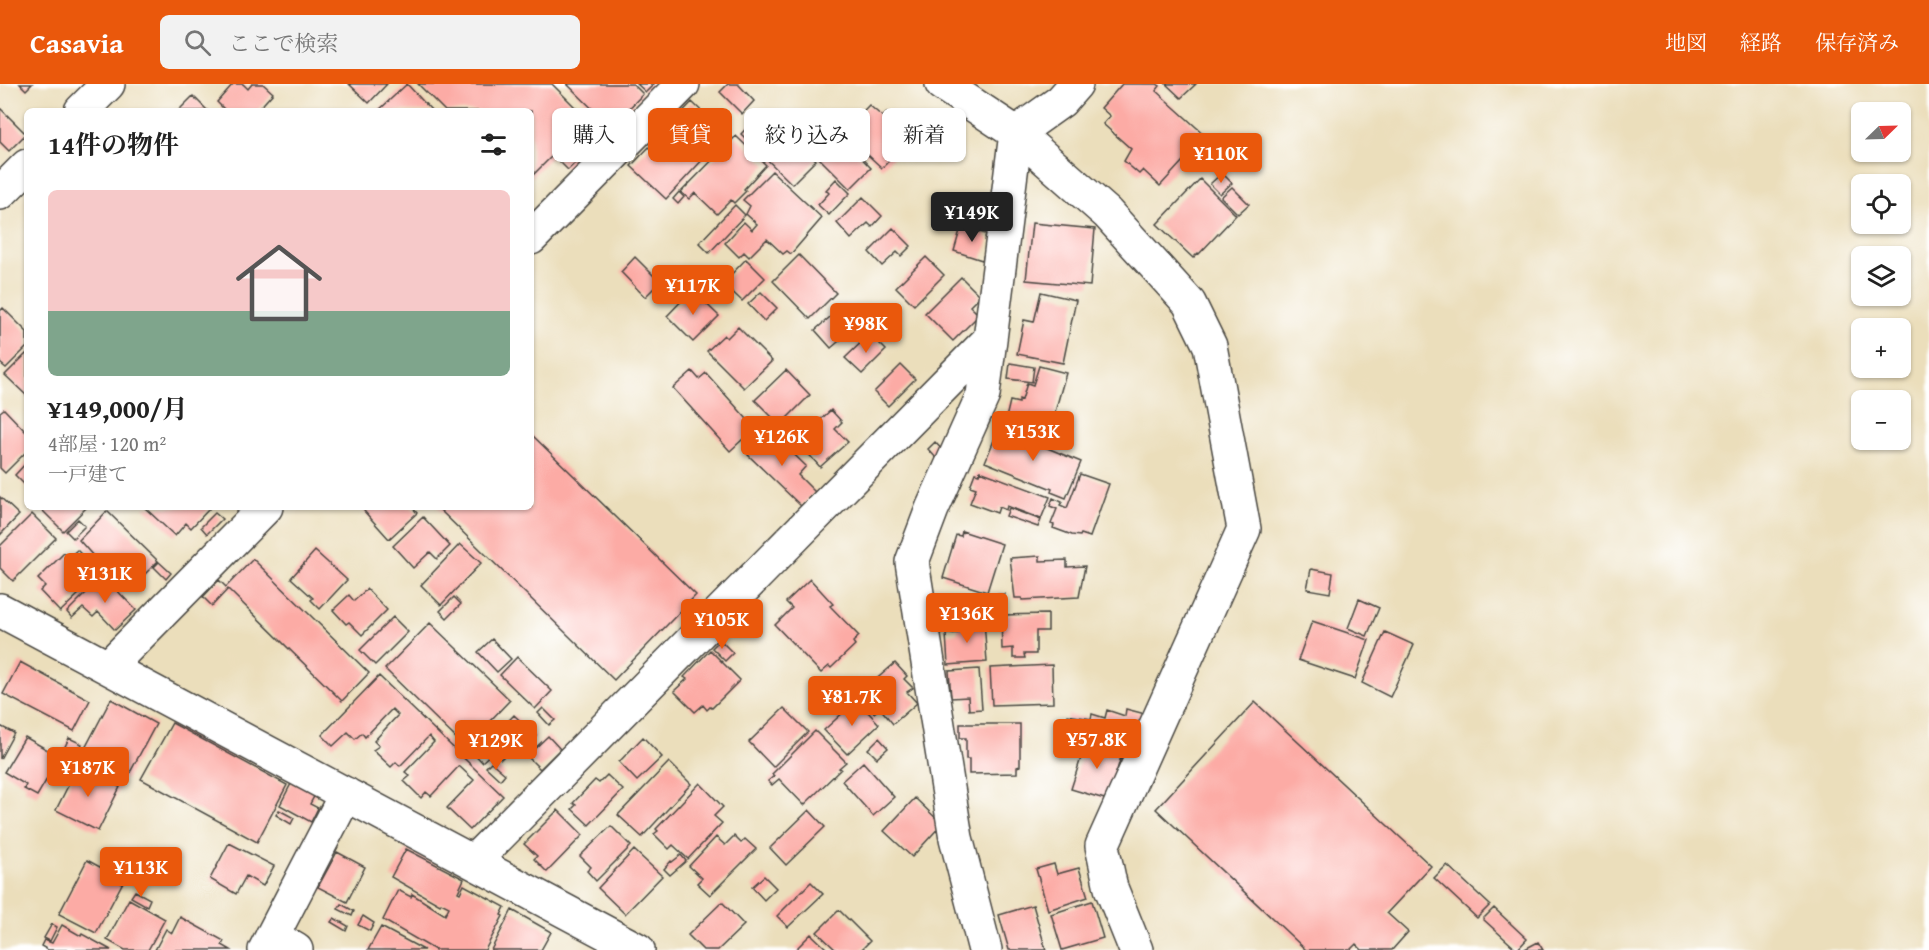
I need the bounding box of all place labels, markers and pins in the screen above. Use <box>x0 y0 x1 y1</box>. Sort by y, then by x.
pin: ¥110K <box>1179 133 1263 184</box>
pin: ¥149K <box>930 192 1014 243</box>
pin: ¥117K <box>651 265 735 316</box>
pin: ¥98K <box>830 303 902 354</box>
pin: ¥153K <box>991 411 1075 462</box>
pin: ¥126K <box>740 416 824 467</box>
pin: ¥131K <box>63 553 147 604</box>
pin: ¥136K <box>925 593 1009 644</box>
pin: ¥105K <box>680 599 764 650</box>
pin: ¥81.7K <box>803 676 901 727</box>
pin: ¥57.8K <box>1048 719 1146 770</box>
pin: ¥129K <box>454 720 538 771</box>
pin: ¥187K <box>46 747 130 798</box>
pin: ¥113K <box>99 847 183 898</box>

